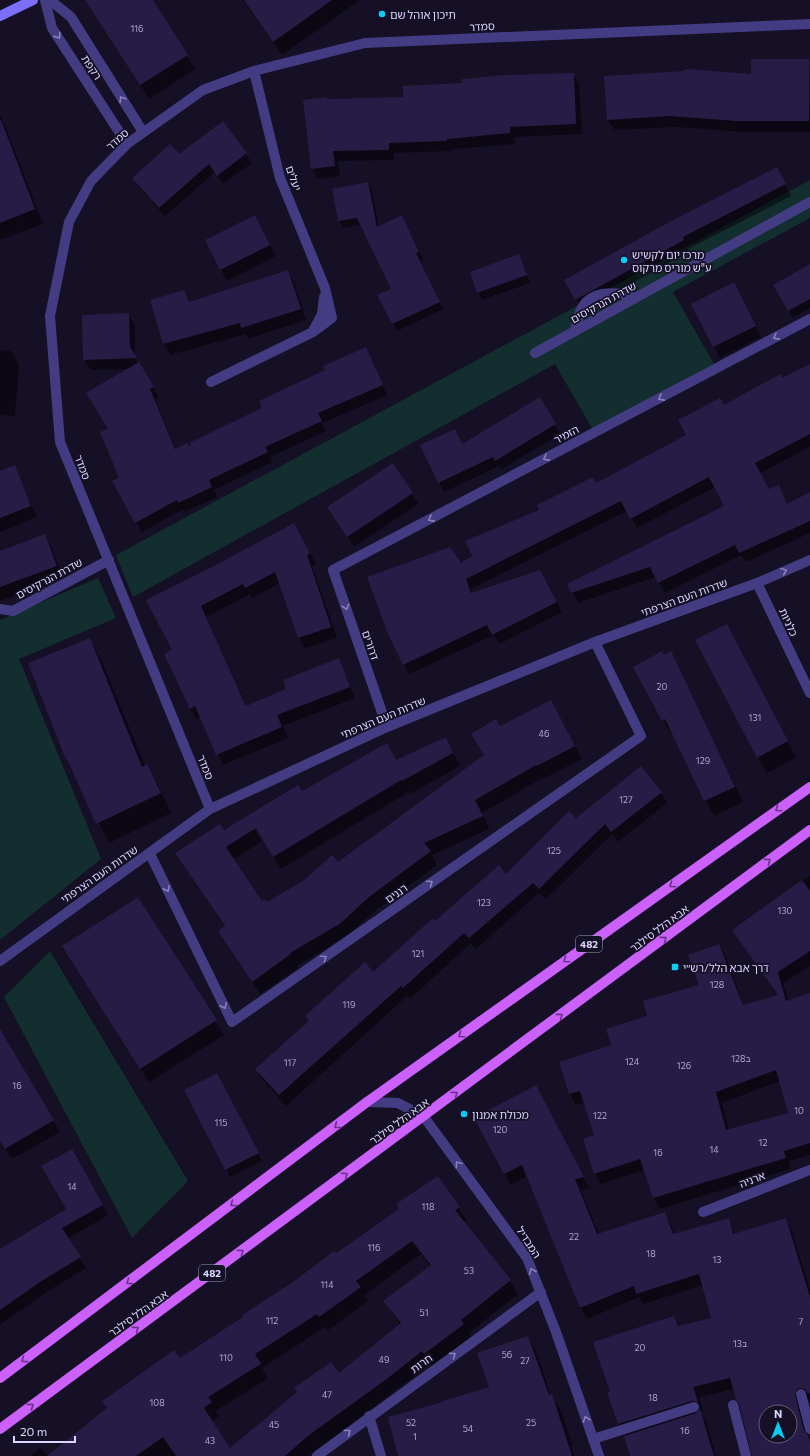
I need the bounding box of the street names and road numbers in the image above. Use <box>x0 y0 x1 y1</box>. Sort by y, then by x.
street label: סמדר <box>469 19 495 33</box>
street label: רקפת <box>79 52 105 82</box>
street label: סמדר <box>103 126 131 152</box>
street label: יעלים <box>284 164 304 192</box>
street label: שדרת הנרקיסים <box>568 279 638 325</box>
street label: הזמיר <box>551 422 581 446</box>
street label: סמדר <box>72 453 94 481</box>
street label: שדרת הנרקיסים <box>14 555 84 601</box>
street label: שדרות העם הצרפתי <box>639 575 729 619</box>
street label: כלניות <box>777 606 801 638</box>
street label: דרורים <box>360 628 382 662</box>
street label: שדרות העם הצרפתי <box>338 693 428 741</box>
street label: סמדר <box>195 753 217 781</box>
street label: שדרות העם הצרפתי <box>58 843 140 905</box>
street label: רננים <box>382 881 410 905</box>
street label: אבא הלל סילבר <box>627 902 691 954</box>
road number: 482 <box>576 936 602 952</box>
street label: אבא הלל סילבר <box>367 1095 431 1147</box>
street label: ארניה <box>737 1168 767 1190</box>
street label: המבדיל <box>514 1224 544 1260</box>
road number: 482 <box>199 1265 225 1281</box>
street label: אבא הלל סילבר <box>106 1287 170 1339</box>
street label: חרות <box>408 1351 434 1375</box>

